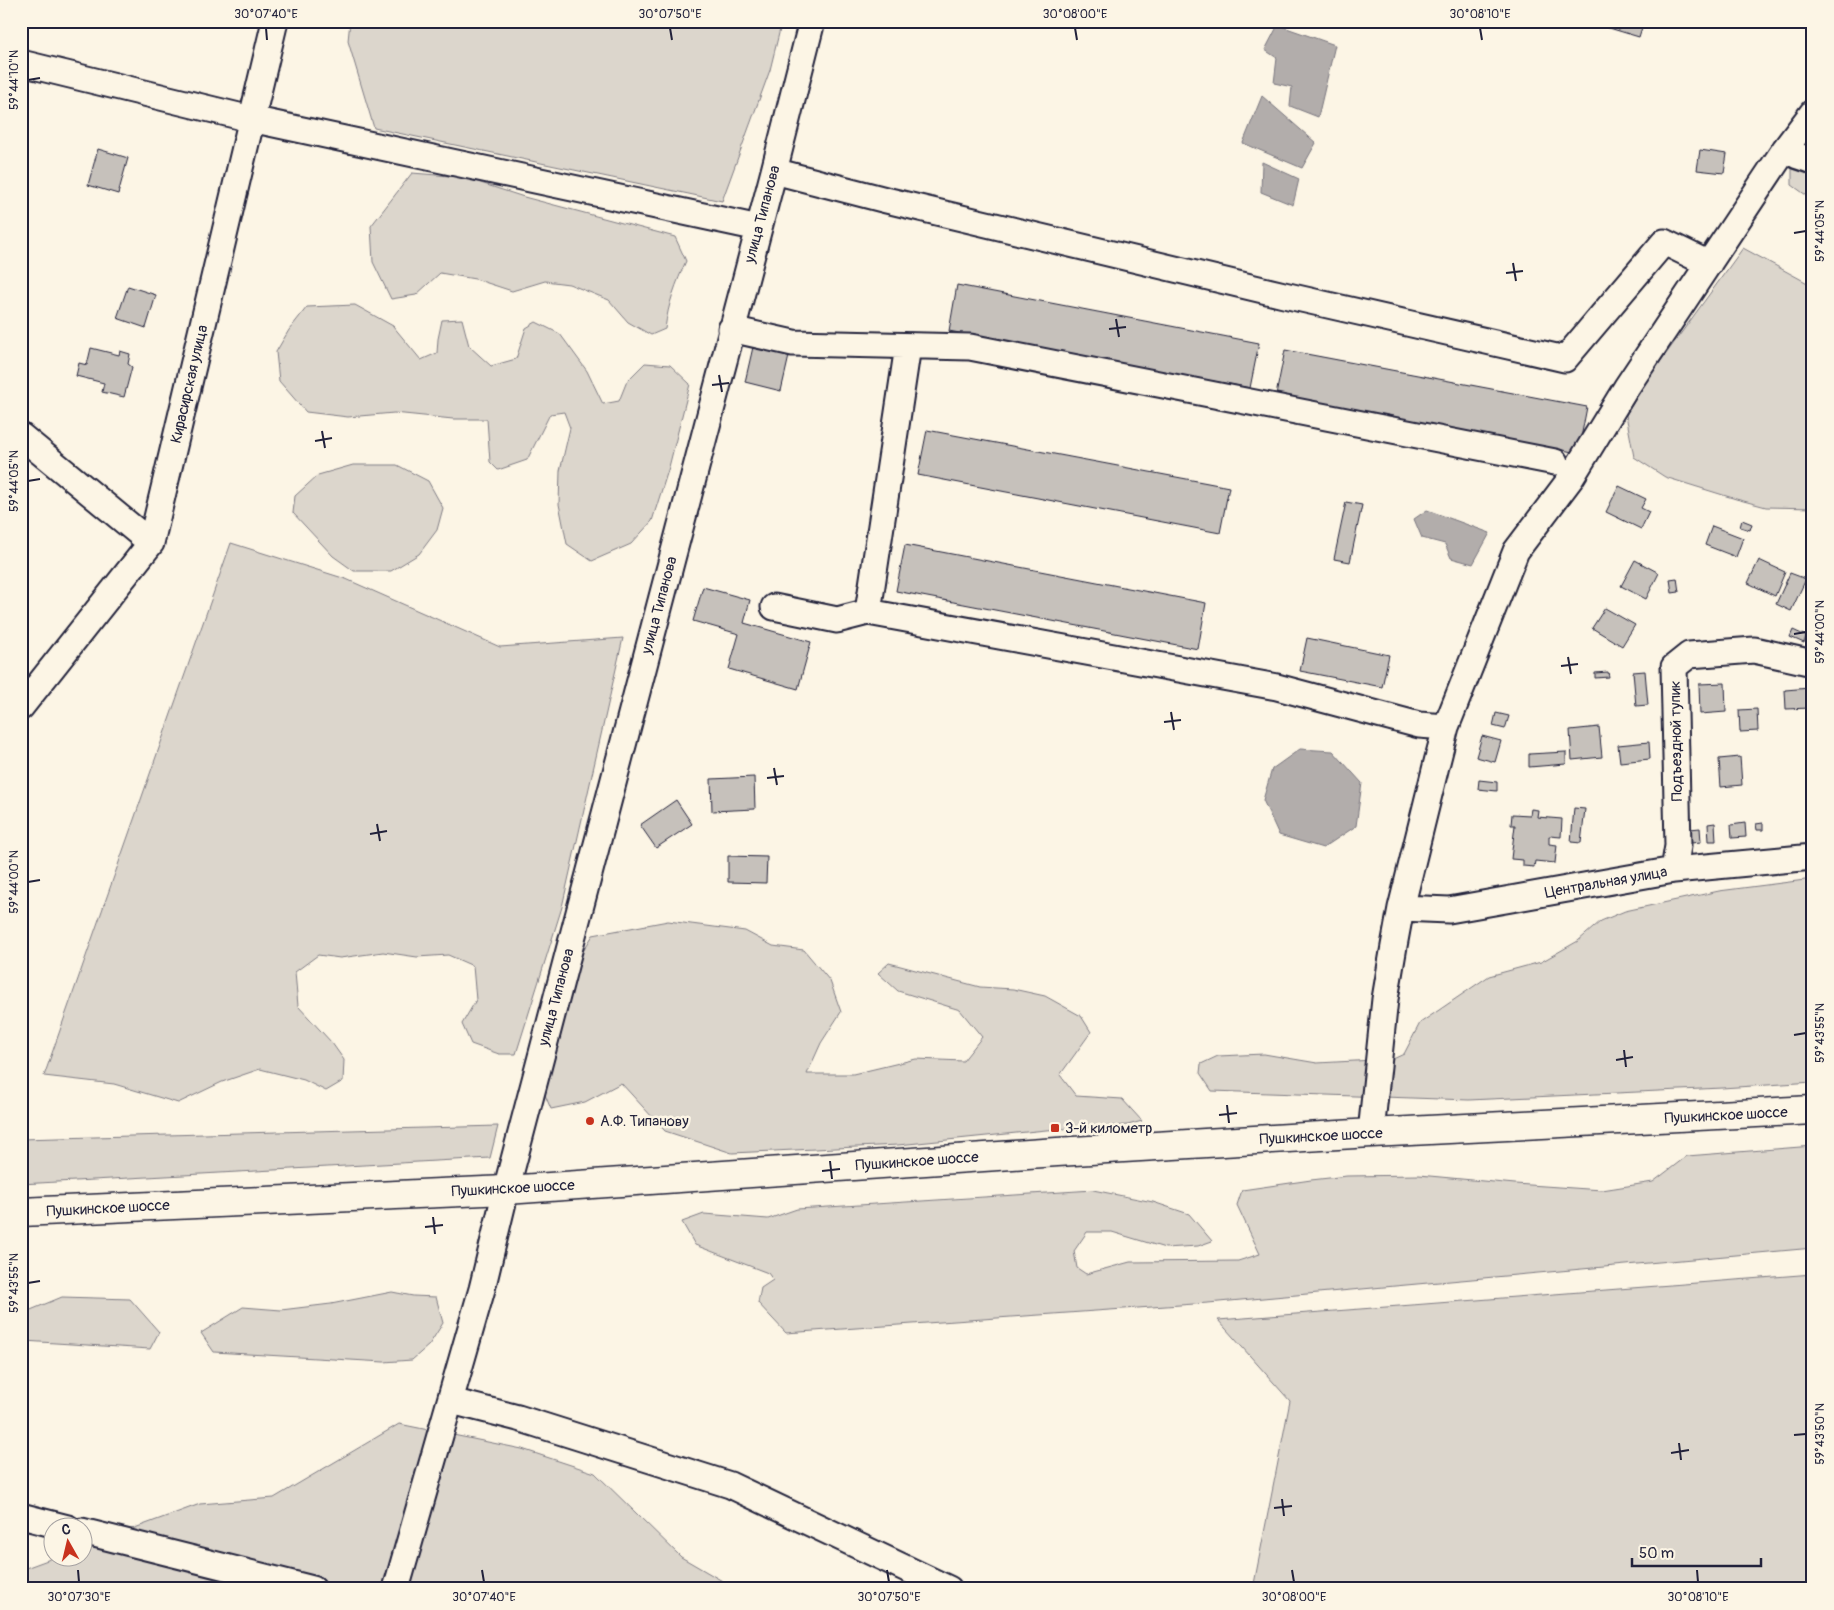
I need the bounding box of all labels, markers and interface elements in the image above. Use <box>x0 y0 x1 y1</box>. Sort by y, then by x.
text: 30°07'40"E <box>234 7 298 22</box>
text: 30°07'50"E <box>639 7 701 22</box>
text: 30°08'00"E <box>1043 7 1107 22</box>
text: 30°08'10"E <box>1450 7 1510 22</box>
text: 59°44'10"N <box>7 50 22 110</box>
street label: улица Типанова <box>740 163 785 266</box>
text: 59°44'05"N <box>1813 200 1828 262</box>
street label: Кирасирская улица <box>167 323 212 445</box>
text: 59°44'05"N <box>7 450 22 512</box>
street label: улица Типанова <box>637 554 682 657</box>
text: 59°44'00"N <box>1813 600 1828 664</box>
street label: Подъездной тупик <box>1666 680 1687 802</box>
text: 59°44'00"N <box>7 850 22 914</box>
street label: Центральная улица <box>1543 862 1669 903</box>
street label: улица Типанова <box>534 946 579 1049</box>
text: 59°43'55"N <box>1813 1003 1828 1063</box>
street label: Пушкинское шоссе <box>1664 1103 1789 1128</box>
place label: А.Ф. Типанову <box>600 1112 689 1131</box>
marker: А.Ф. Типанову <box>584 1115 596 1127</box>
place label: 3-й километр <box>1065 1119 1152 1138</box>
marker: 3-й километр <box>1049 1122 1061 1134</box>
street label: Пушкинское шоссе <box>1259 1124 1384 1149</box>
street label: Пушкинское шоссе <box>855 1148 980 1175</box>
street label: Пушкинское шоссе <box>451 1176 576 1201</box>
street label: Пушкинское шоссе <box>46 1196 171 1221</box>
text: 59°43'55"N <box>7 1253 22 1313</box>
text: 59°43'50"N <box>1813 1403 1828 1465</box>
north arrow <box>42 1518 92 1568</box>
text: С <box>61 1521 72 1539</box>
scale bar <box>1632 1535 1760 1567</box>
text: 50 m <box>1639 1544 1674 1563</box>
text: 30°07'30"E <box>47 1590 111 1605</box>
text: 30°07'40"E <box>452 1590 516 1605</box>
text: 30°07'50"E <box>858 1590 920 1605</box>
text: 30°08'00"E <box>1262 1590 1326 1605</box>
text: 30°08'10"E <box>1668 1590 1728 1605</box>

